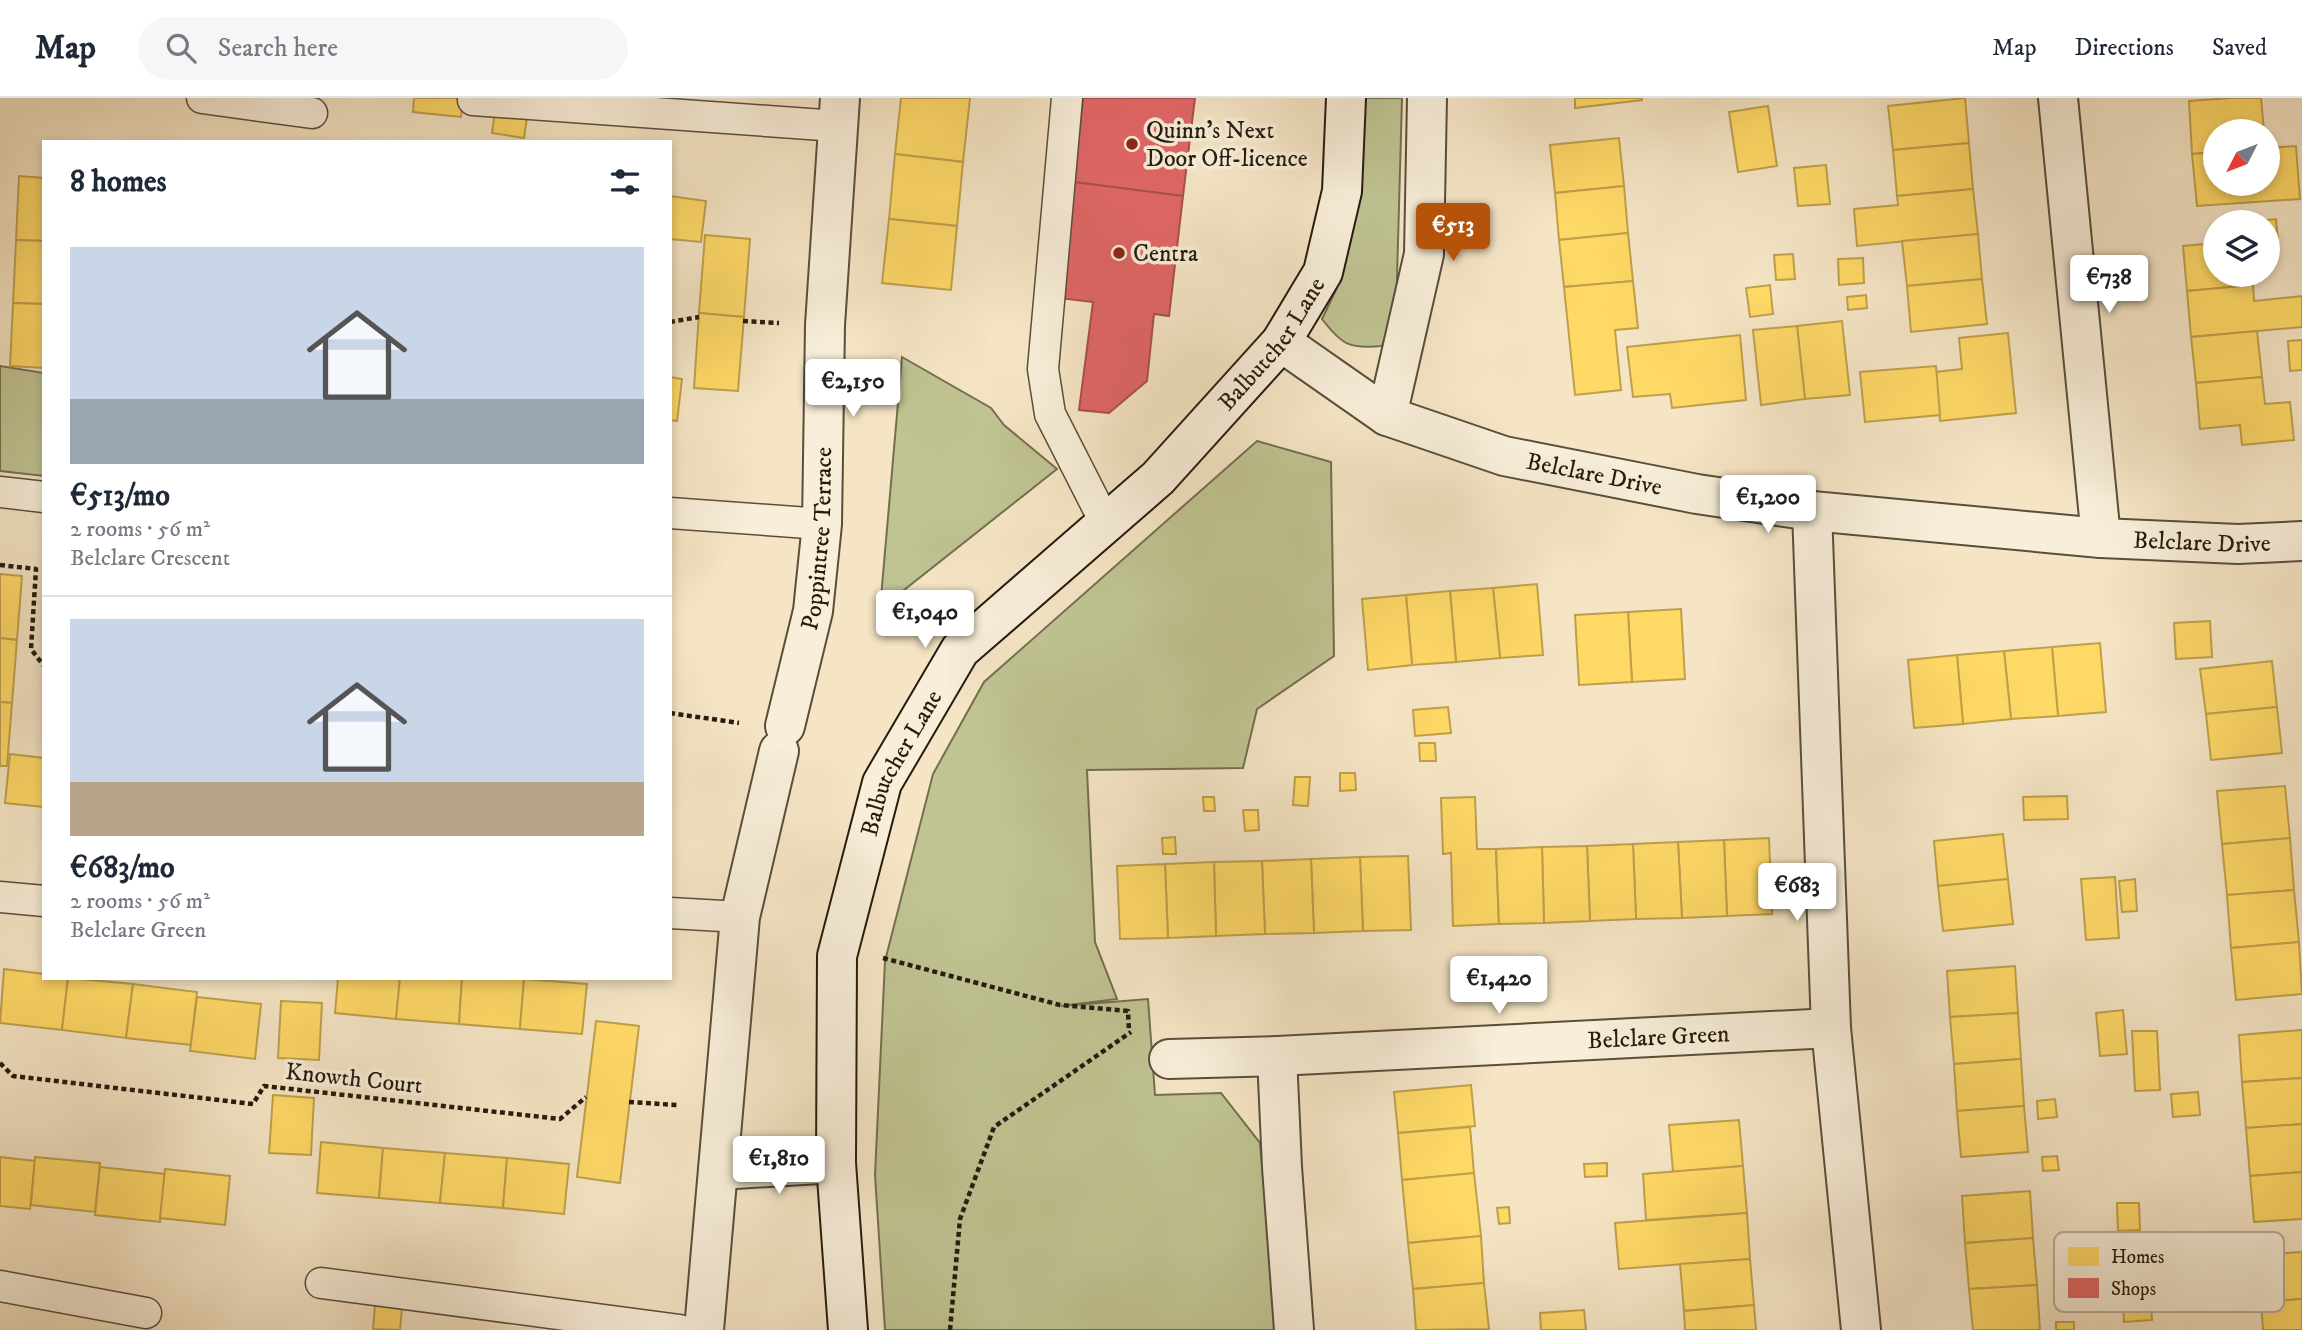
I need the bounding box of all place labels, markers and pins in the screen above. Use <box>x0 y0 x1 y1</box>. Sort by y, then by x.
place label: Quinn's Next Door Off-licence <box>1146 116 1308 174</box>
marker: Quinn's Next Door Off-licence <box>1124 136 1140 152</box>
pin: €513 <box>1412 204 1494 263</box>
place label: Centra <box>1133 239 1199 269</box>
marker: Centra <box>1111 245 1127 261</box>
pin: €738 <box>2068 256 2150 315</box>
pin: €2,150 <box>796 360 910 419</box>
pin: €1,200 <box>1711 476 1825 535</box>
pin: €1,040 <box>868 590 982 650</box>
pin: €683 <box>1756 864 1838 923</box>
pin: €1,420 <box>1442 956 1556 1016</box>
pin: €1,810 <box>722 1136 836 1196</box>

